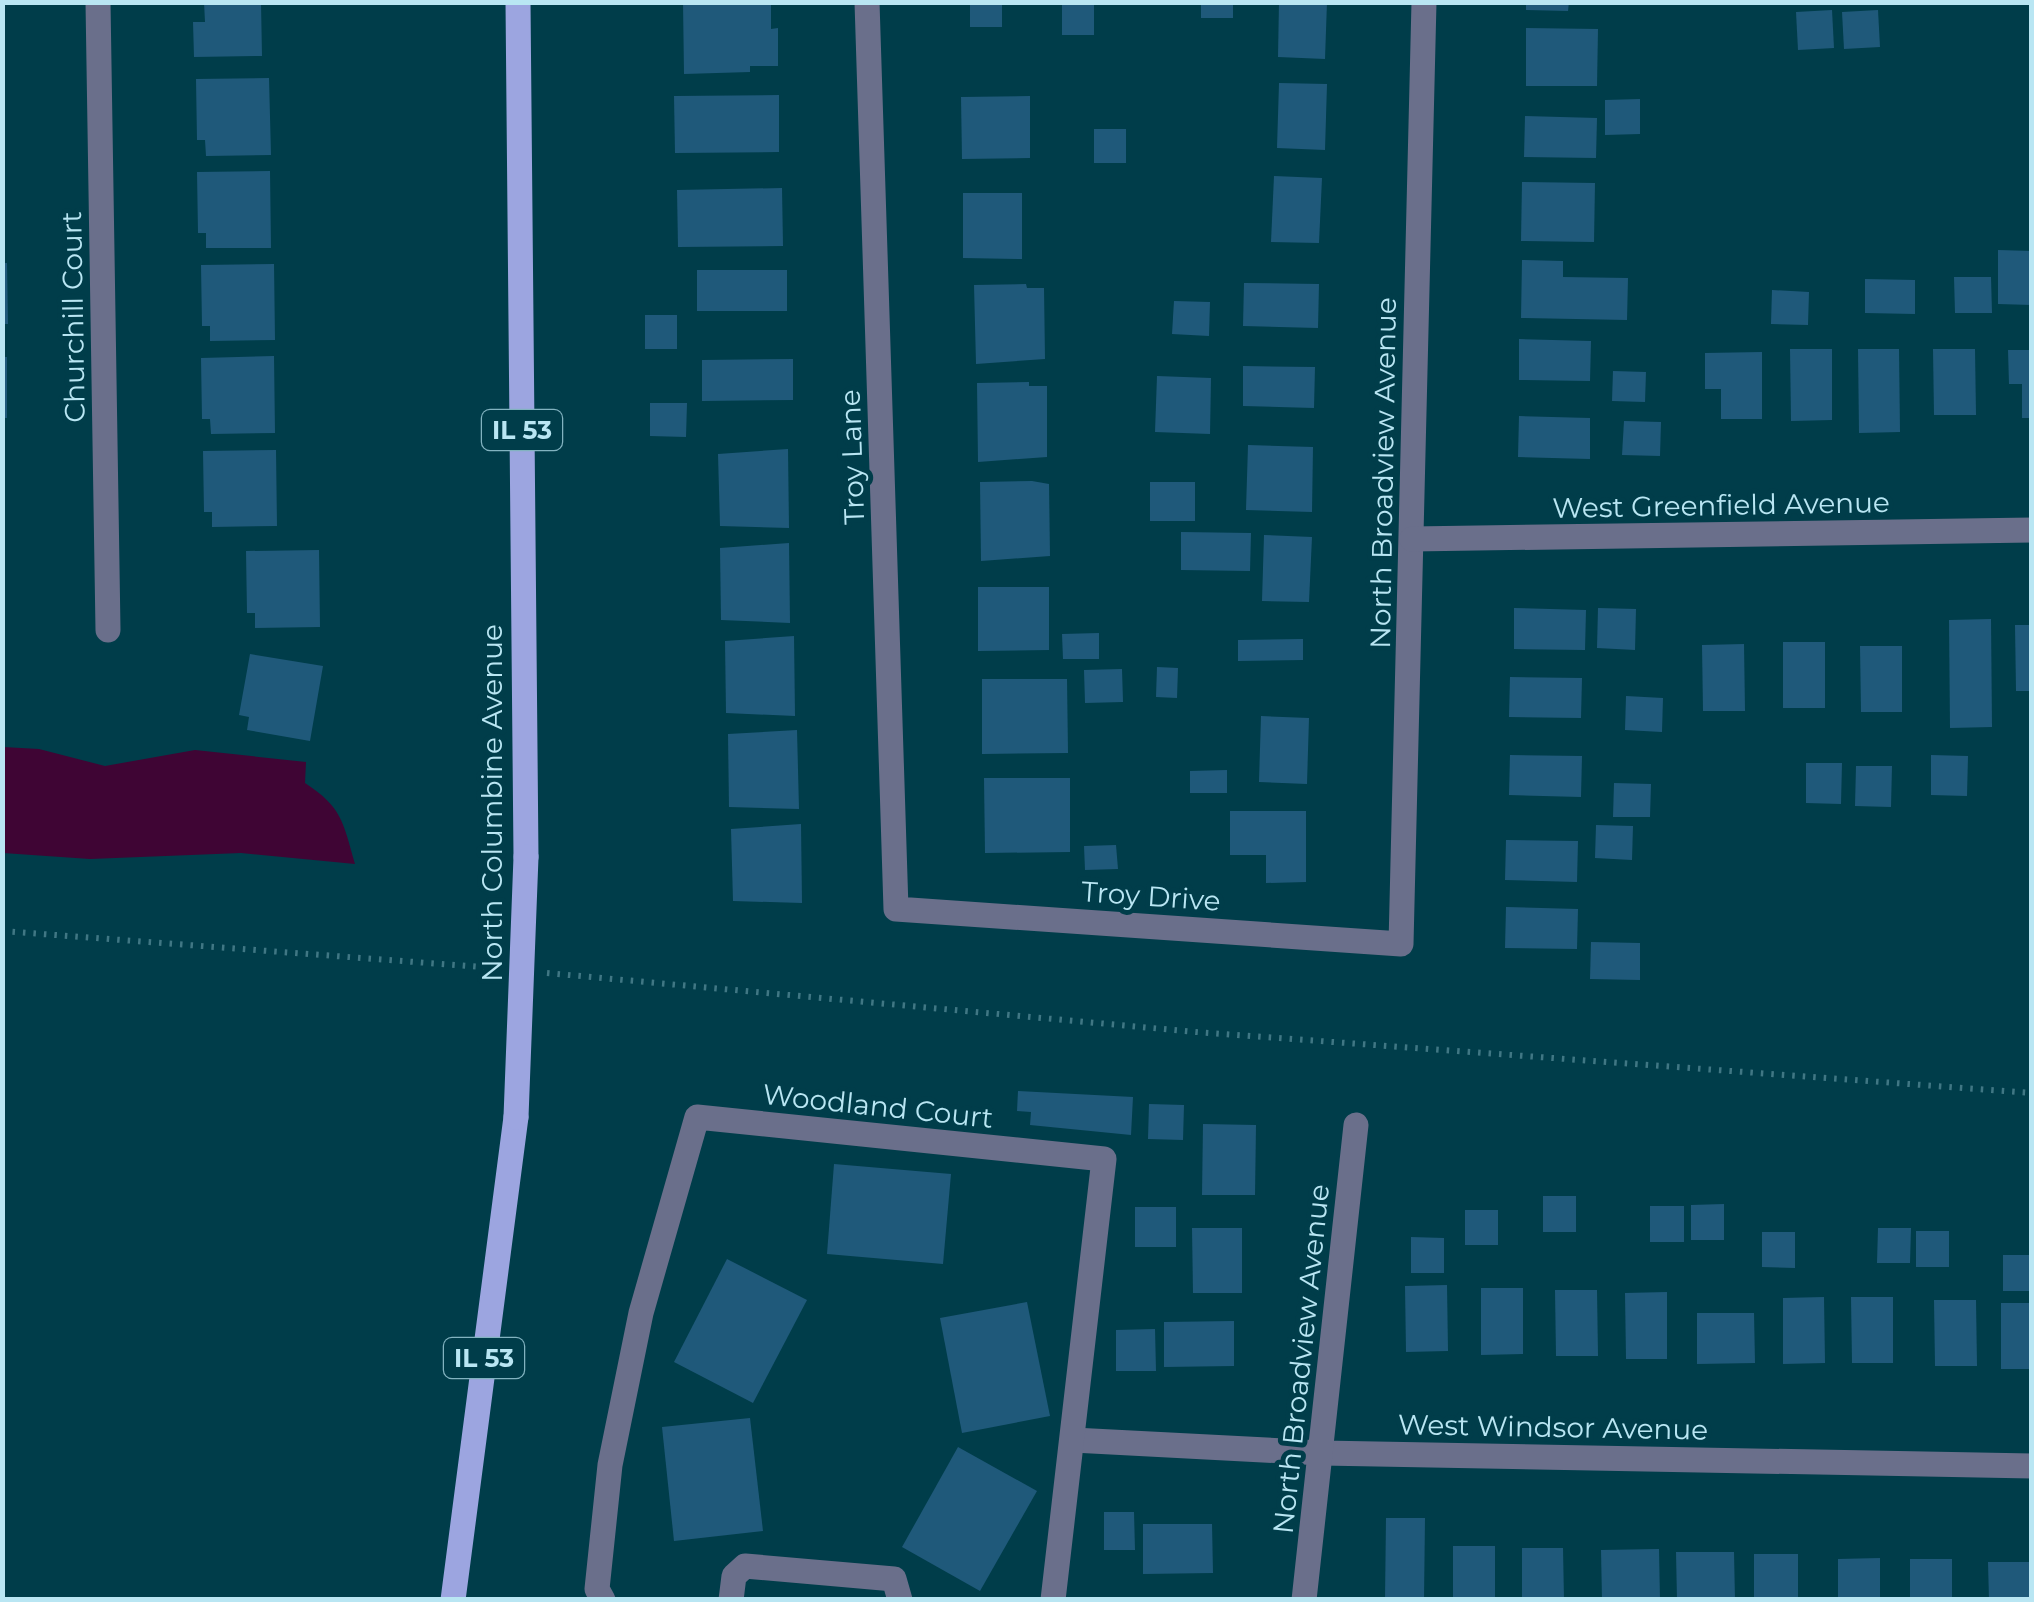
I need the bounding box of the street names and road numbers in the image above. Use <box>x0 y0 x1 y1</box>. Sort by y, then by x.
street label: Churchill Court <box>54 211 92 423</box>
street label: North Broadview Avenue <box>1363 297 1403 649</box>
street label: Troy Lane <box>833 389 871 525</box>
road number: IL 53 <box>482 410 562 450</box>
street label: West Greenfield Avenue <box>1552 485 1890 525</box>
street label: North Columbine Avenue <box>475 624 509 982</box>
street label: Troy Drive <box>1080 874 1222 918</box>
street label: Woodland Court <box>761 1077 995 1135</box>
street label: North Broadview Avenue <box>1266 1182 1336 1536</box>
road number: IL 53 <box>444 1338 524 1378</box>
street label: West Windsor Avenue <box>1398 1407 1708 1447</box>

